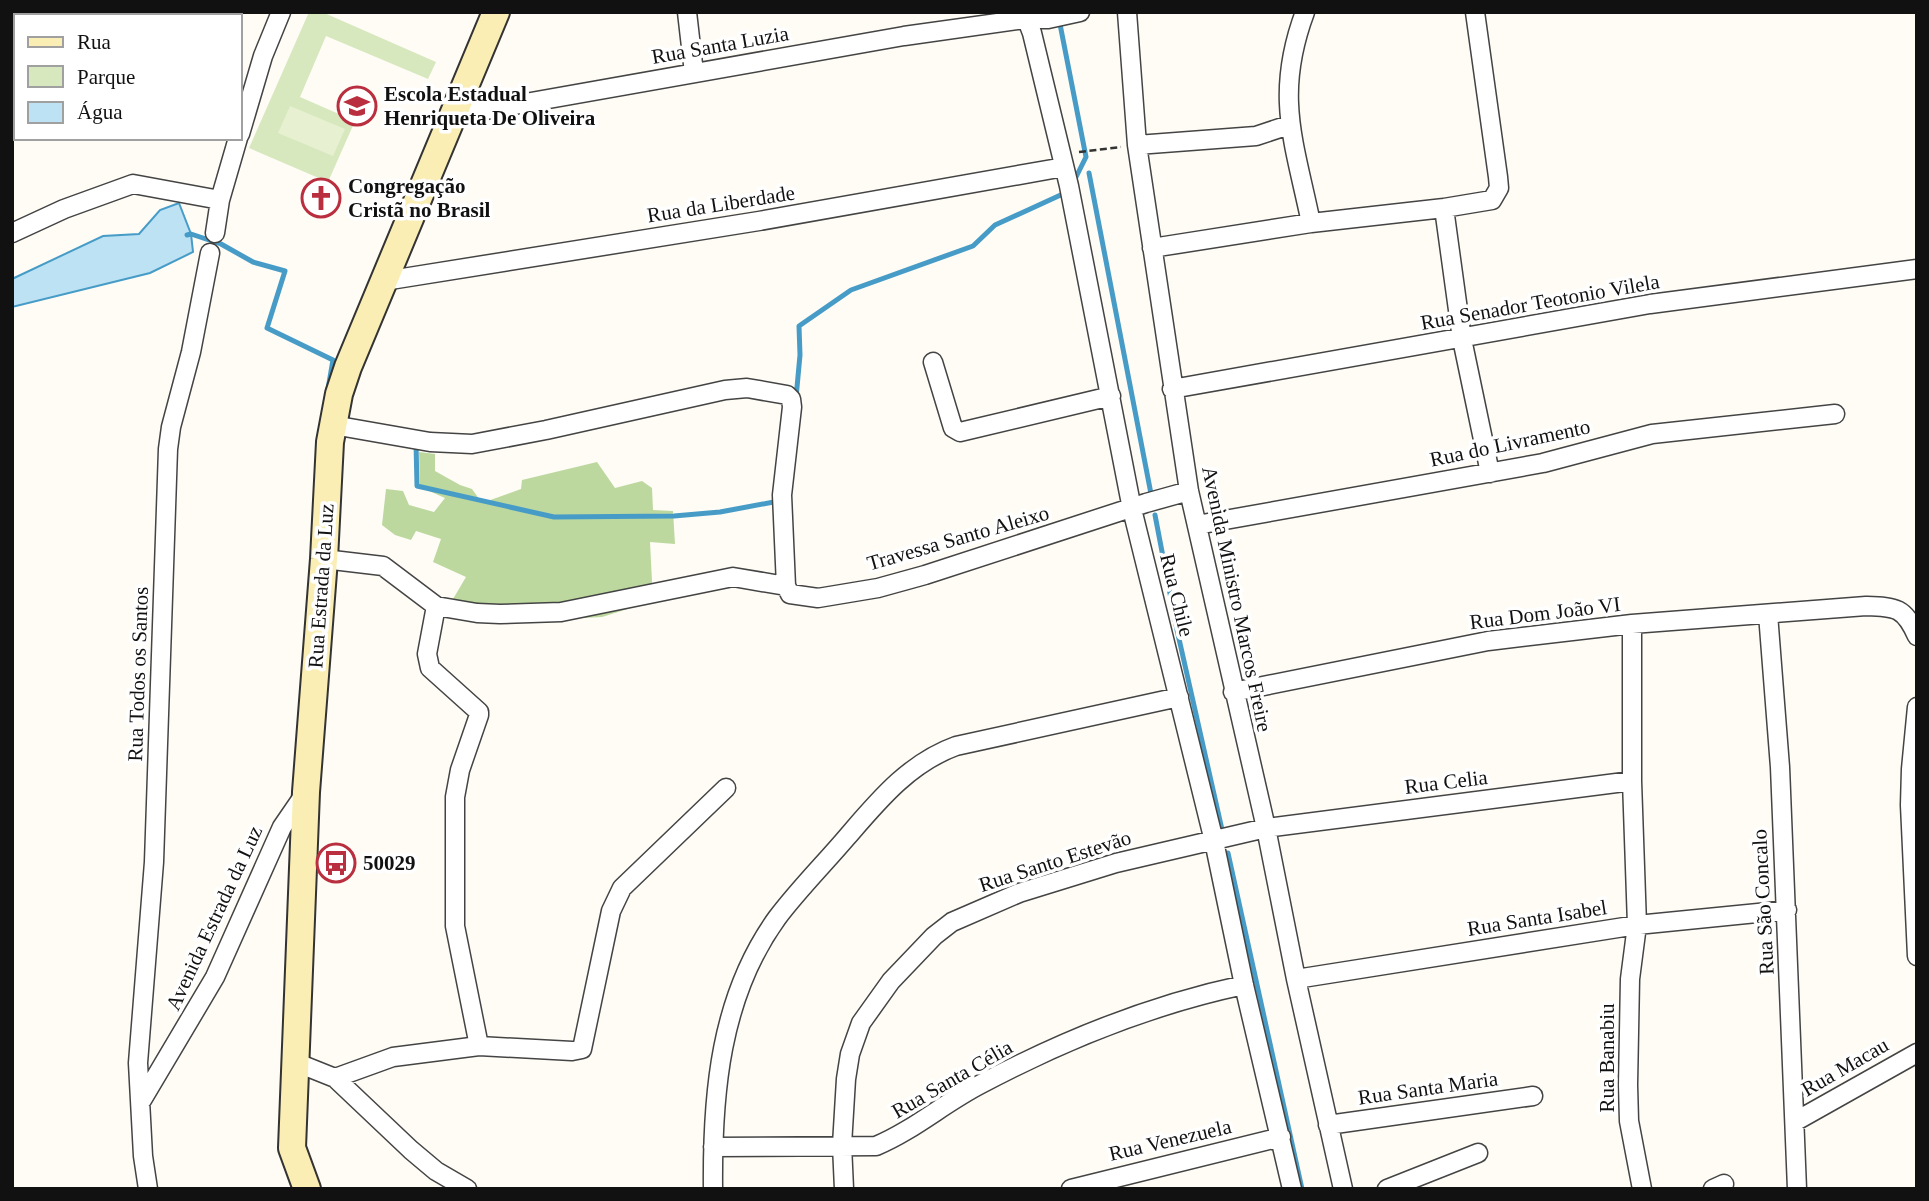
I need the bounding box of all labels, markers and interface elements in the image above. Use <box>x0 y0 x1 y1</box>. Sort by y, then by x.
legend <box>14 14 242 140</box>
street label: Rua Santa Luzia <box>650 21 791 69</box>
text: Rua <box>77 30 112 54</box>
text: Parque <box>77 65 135 89</box>
place label: Escola Estadual Henriqueta De Oliveira <box>384 82 596 130</box>
school or university icon: Escola Estadual Henriqueta De Oliveira <box>336 85 378 127</box>
text: Água <box>77 100 123 124</box>
place label: Congregação Cristã no Brasil <box>348 174 491 222</box>
church icon: Congregação Cristã no Brasil <box>300 177 342 219</box>
street label: Rua da Liberdade <box>645 180 797 228</box>
street label: Rua Senador Teotonio Vilela <box>1419 269 1662 335</box>
street label: Rua do Livramento <box>1428 414 1592 472</box>
street label: Avenida Ministro Marcos Freire <box>1197 464 1277 734</box>
street label: Travessa Santo Aleixo <box>864 501 1052 575</box>
street label: Rua Estrada da Luz <box>303 503 339 669</box>
street label: Rua Chile <box>1155 551 1199 639</box>
street label: Rua Todos os Santos <box>123 586 153 762</box>
street label: Rua Dom João VI <box>1468 592 1622 634</box>
street label: Rua Celia <box>1403 765 1490 799</box>
street label: Avenida Estrada da Luz <box>161 822 267 1014</box>
street label: Rua Santo Estevão <box>976 825 1134 897</box>
street label: Rua São Concalo <box>1747 829 1779 975</box>
bus stop icon: 50029 <box>315 842 357 884</box>
place label: 50029 <box>363 851 416 875</box>
street label: Rua Santa Isabel <box>1465 895 1609 941</box>
street label: Rua Banabiu <box>1595 1003 1619 1113</box>
street label: Rua Macau <box>1797 1032 1893 1101</box>
street label: Rua Santa Célia <box>887 1034 1017 1123</box>
street label: Rua Santa Maria <box>1356 1066 1500 1110</box>
street label: Rua Venezuela <box>1106 1114 1234 1166</box>

